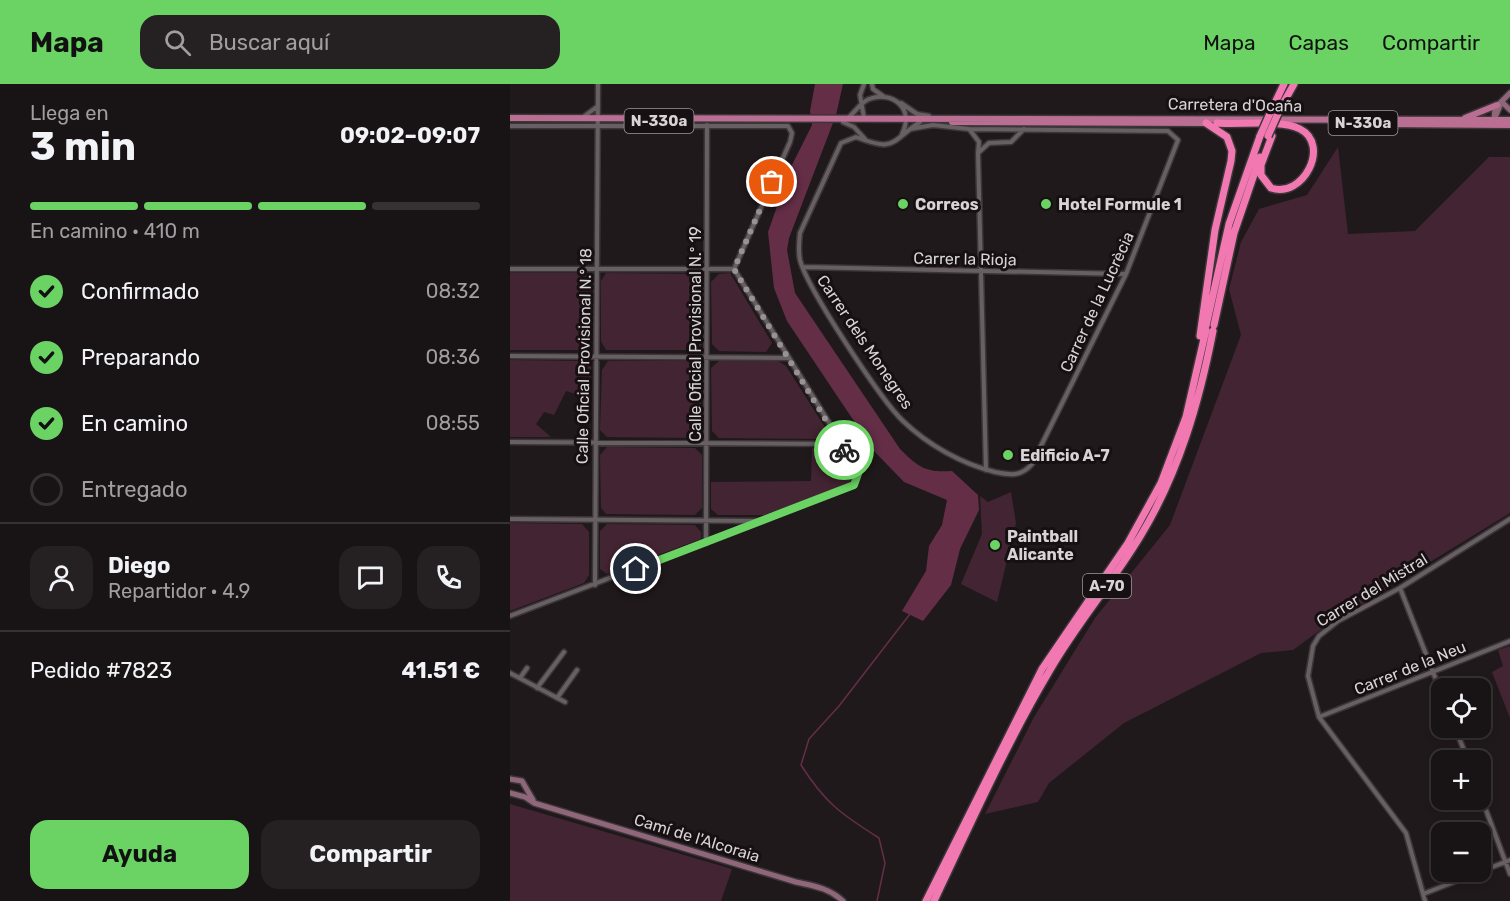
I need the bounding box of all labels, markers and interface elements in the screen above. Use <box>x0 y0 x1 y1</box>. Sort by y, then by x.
search box <box>140 15 560 69</box>
text: Mapa <box>30 26 104 59</box>
icon: search <box>161 26 194 59</box>
text: Buscar aquí <box>209 29 329 56</box>
text: Mapa <box>1203 30 1256 55</box>
text: Capas <box>1289 30 1349 55</box>
text: Compartir <box>1382 30 1480 55</box>
street label: Carretera d'Ocaña <box>1168 94 1302 116</box>
text: Llega en <box>30 101 109 125</box>
road number: N-330a <box>624 109 694 133</box>
road number: N-330a <box>1328 111 1398 135</box>
text: 09:02–09:07 <box>340 122 480 149</box>
text: 3 min <box>30 124 136 170</box>
pin <box>746 156 797 207</box>
icon: bag <box>755 165 788 198</box>
place label: Correos <box>915 195 979 214</box>
place label: Hotel Formule 1 <box>1058 195 1182 214</box>
marker: Correos <box>896 197 910 211</box>
marker: Hotel Formule 1 <box>1039 197 1053 211</box>
text: En camino · 410 m <box>30 219 200 243</box>
street label: Calle Oficial Provisional N.º 19 <box>686 226 705 442</box>
street label: Carrer de la Lucrècia <box>1056 229 1138 375</box>
street label: Calle Oficial Provisional N.º 18 <box>573 248 595 464</box>
street label: Carrer la Rioja <box>913 249 1017 269</box>
street label: Carrer dels Monegres <box>813 271 917 413</box>
icon: check <box>30 275 63 308</box>
text: Confirmado <box>81 278 199 305</box>
text: 08:32 <box>426 279 480 303</box>
icon: check <box>30 341 63 374</box>
text: Preparando <box>81 344 200 371</box>
text: 08:36 <box>425 345 480 369</box>
icon: check <box>30 407 63 440</box>
text: En camino <box>81 410 188 437</box>
text: 08:55 <box>426 411 480 435</box>
courier <box>814 420 874 480</box>
icon: bike <box>828 434 861 467</box>
place label: Edificio A-7 <box>1020 446 1110 465</box>
marker: Edificio A-7 <box>1001 448 1015 462</box>
text: Entregado <box>81 476 188 503</box>
place label: Paintball Alicante <box>1007 527 1078 564</box>
marker: Paintball Alicante <box>988 538 1002 552</box>
pin <box>610 543 661 594</box>
button: person <box>30 546 93 609</box>
button: chat <box>339 546 402 609</box>
button: phone <box>417 546 480 609</box>
street label: Carrer del Mistral <box>1313 549 1431 631</box>
text: Diego <box>108 552 171 579</box>
icon: home <box>619 552 652 585</box>
road number: A-70 <box>1083 574 1131 598</box>
text: Repartidor · 4.9 <box>108 579 250 603</box>
street label: Carrer de la Neu <box>1351 637 1469 699</box>
text: Pedido #7823 <box>30 657 172 684</box>
text: 41.51 € <box>401 657 480 684</box>
map controls <box>1431 678 1491 882</box>
button: locate <box>1431 678 1491 738</box>
button: + <box>1431 750 1491 810</box>
street label: Camí de l'Alcoraia <box>632 810 762 866</box>
button: Ayuda <box>30 820 249 889</box>
button: Compartir <box>261 820 480 889</box>
button: − <box>1431 822 1491 882</box>

